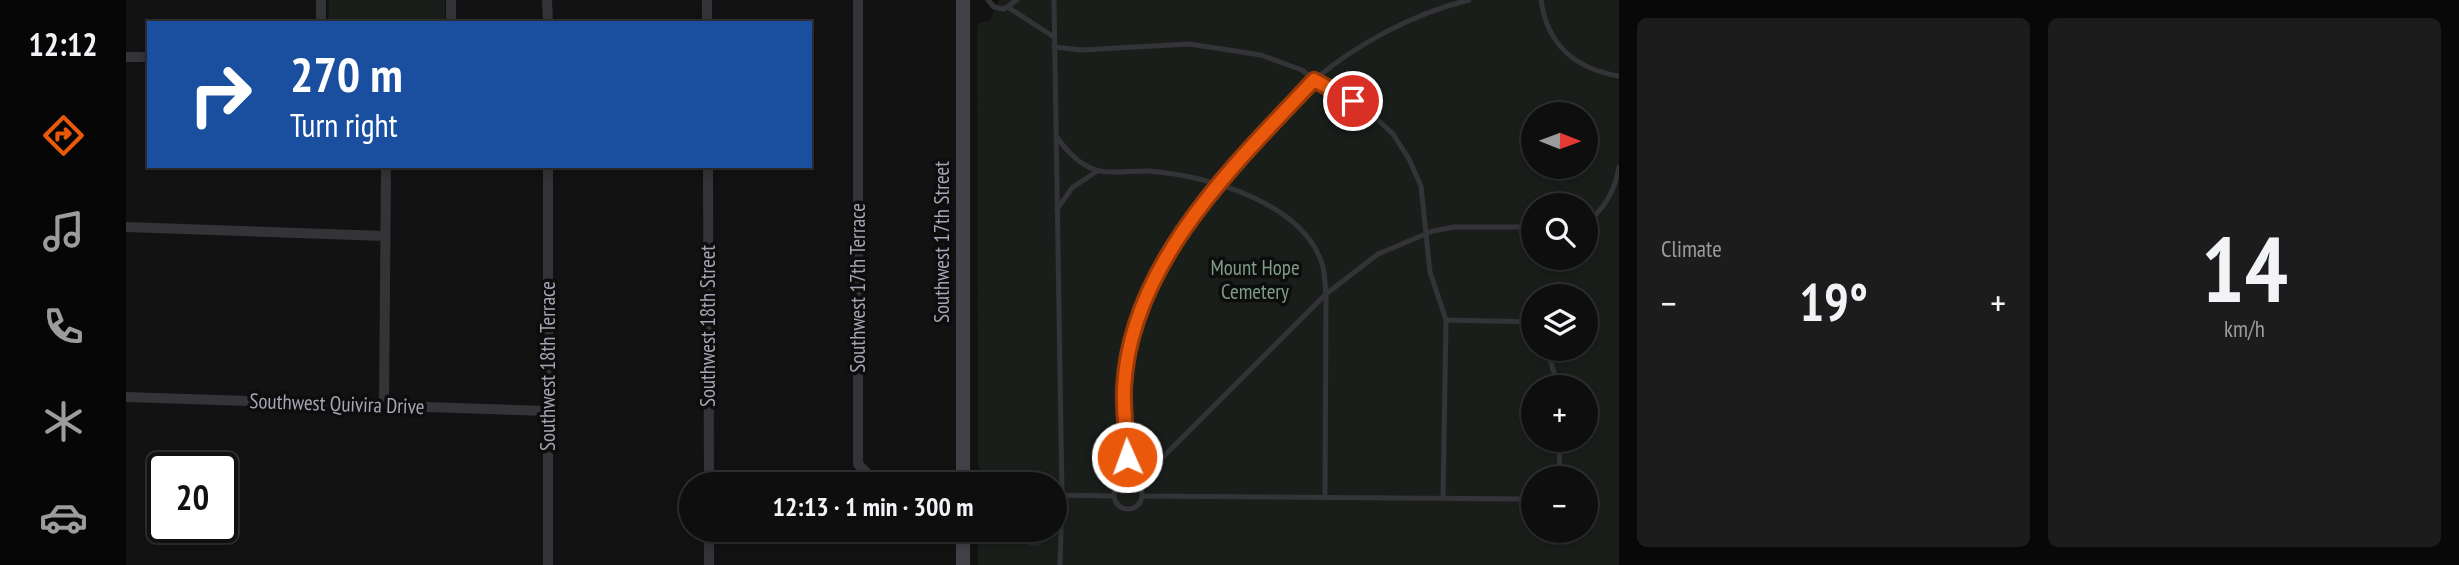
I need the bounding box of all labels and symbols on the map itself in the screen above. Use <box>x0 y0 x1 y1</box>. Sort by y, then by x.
pin <box>1323 71 1383 131</box>
north arrow <box>1521 102 1598 178</box>
street label: Southwest 17th Street <box>928 161 955 323</box>
street label: Southwest 17th Terrace <box>844 203 871 373</box>
street label: Southwest 18th Street <box>694 245 721 407</box>
park label: Mount Hope Cemetery <box>1210 254 1300 305</box>
street label: Southwest 18th Terrace <box>534 281 561 451</box>
street label: Southwest Quivira Drive <box>249 387 425 420</box>
position arrow <box>1090 420 1164 494</box>
speed limit sign: 20 <box>147 452 238 543</box>

